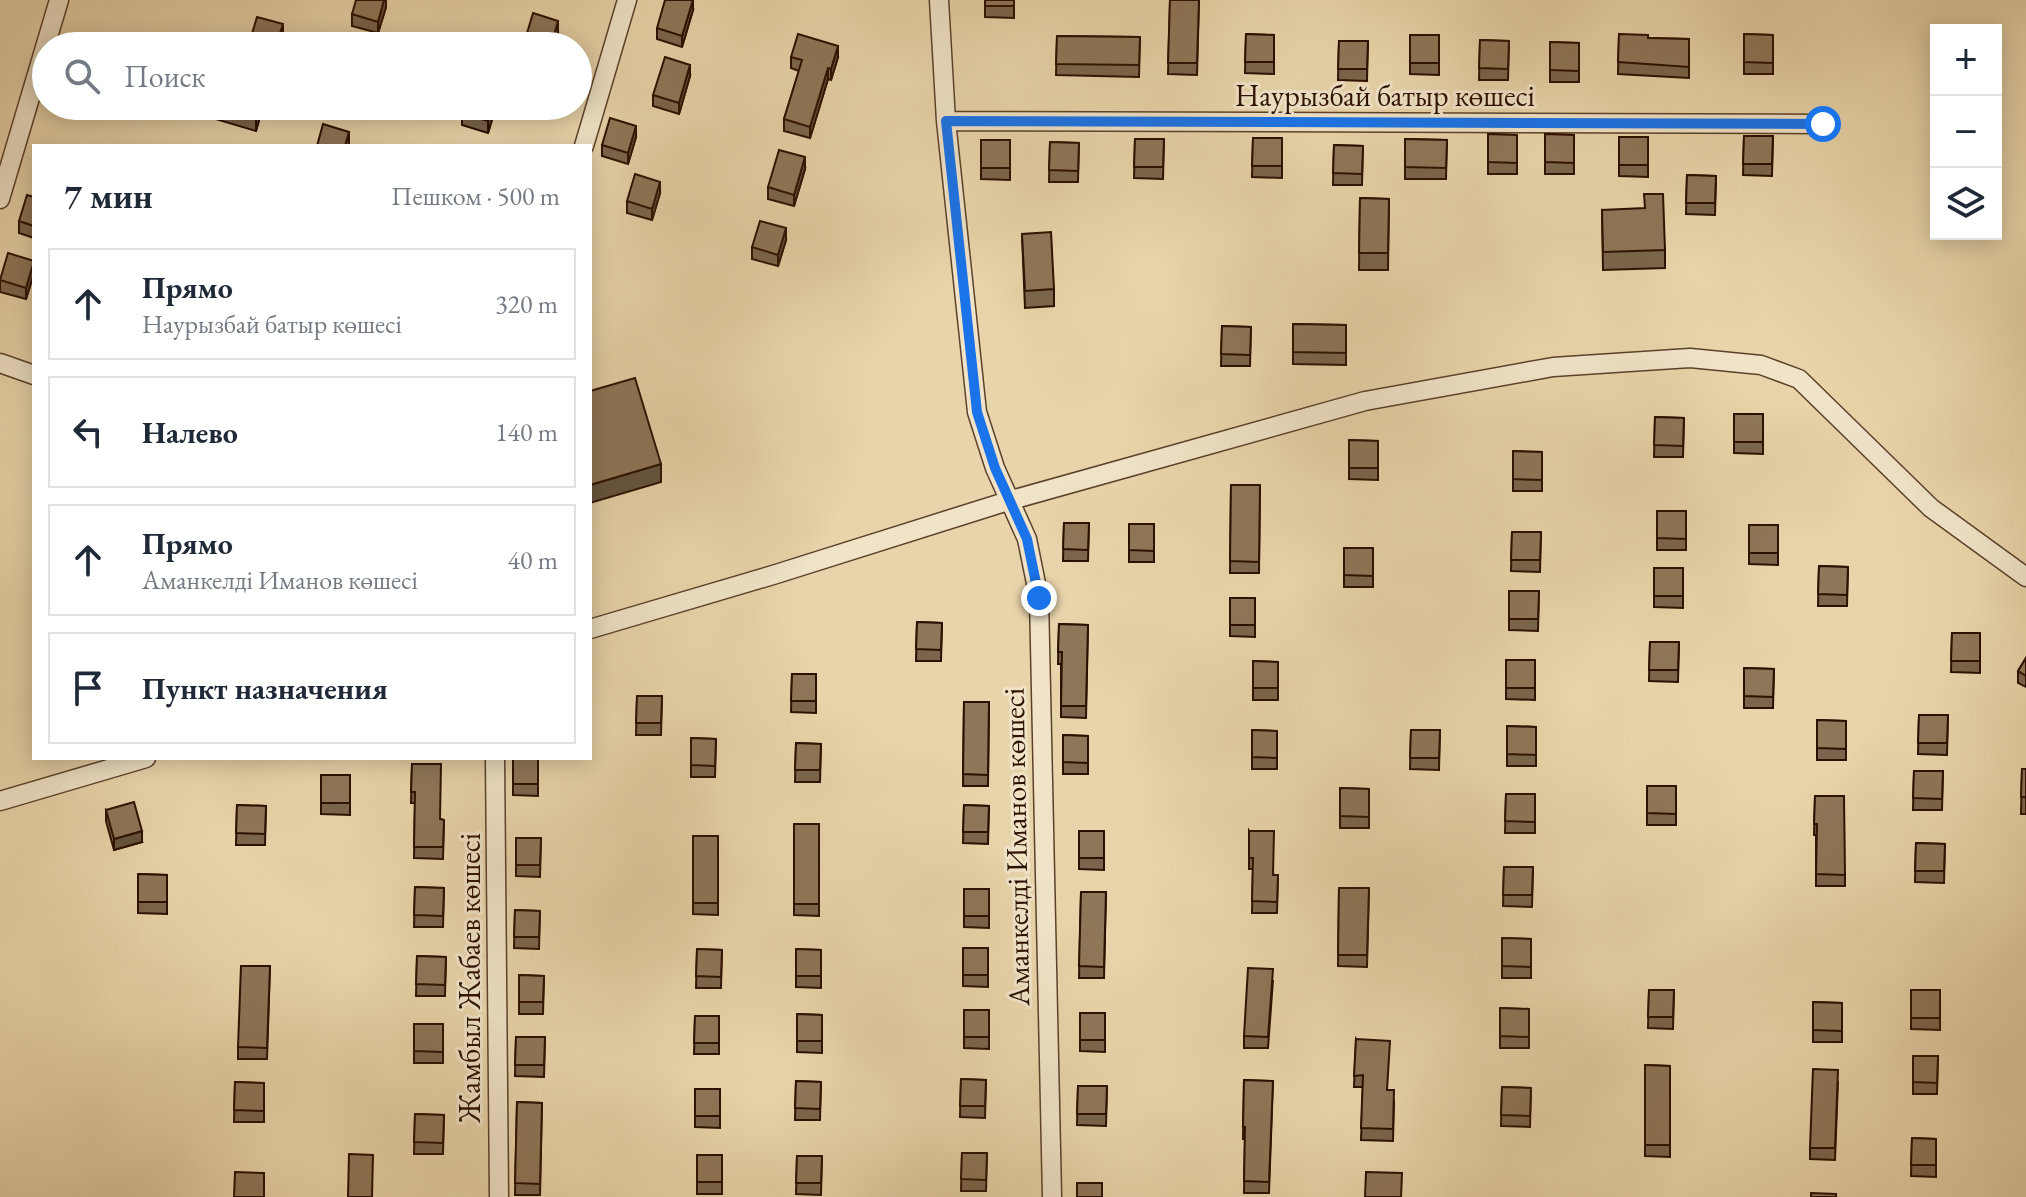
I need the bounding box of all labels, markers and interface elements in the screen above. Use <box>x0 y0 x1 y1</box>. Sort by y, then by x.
map controls <box>1930 24 2002 240</box>
button: + <box>1930 24 2002 96</box>
search box <box>32 32 592 120</box>
icon: search <box>60 54 104 98</box>
text: Поиск <box>124 57 206 96</box>
street label: Наурызбай батыр көшесі <box>1235 76 1535 115</box>
button: − <box>1930 96 2002 168</box>
route start <box>1805 106 1841 142</box>
button: layers <box>1930 168 2002 240</box>
text: 7 мин <box>64 174 153 218</box>
text: Пешком · 500 m <box>391 179 560 213</box>
text: Прямо <box>142 268 233 307</box>
icon: ahead <box>66 282 110 326</box>
text: 320 m <box>495 287 558 321</box>
text: Наурызбай батыр көшесі <box>142 307 402 341</box>
icon: left <box>66 410 110 454</box>
text: Налево <box>142 413 238 452</box>
text: 140 m <box>495 415 558 449</box>
text: Прямо <box>142 524 233 563</box>
icon: ahead <box>66 538 110 582</box>
text: 40 m <box>508 543 558 577</box>
text: Аманкелді Иманов көшесі <box>142 563 418 597</box>
route end <box>1021 580 1057 616</box>
icon: arrive <box>66 666 110 710</box>
text: Пункт назначения <box>142 669 388 708</box>
street label: Аманкелді Иманов көшесі <box>994 688 1038 1007</box>
street label: Жамбыл Жабаев көшесі <box>450 833 489 1124</box>

